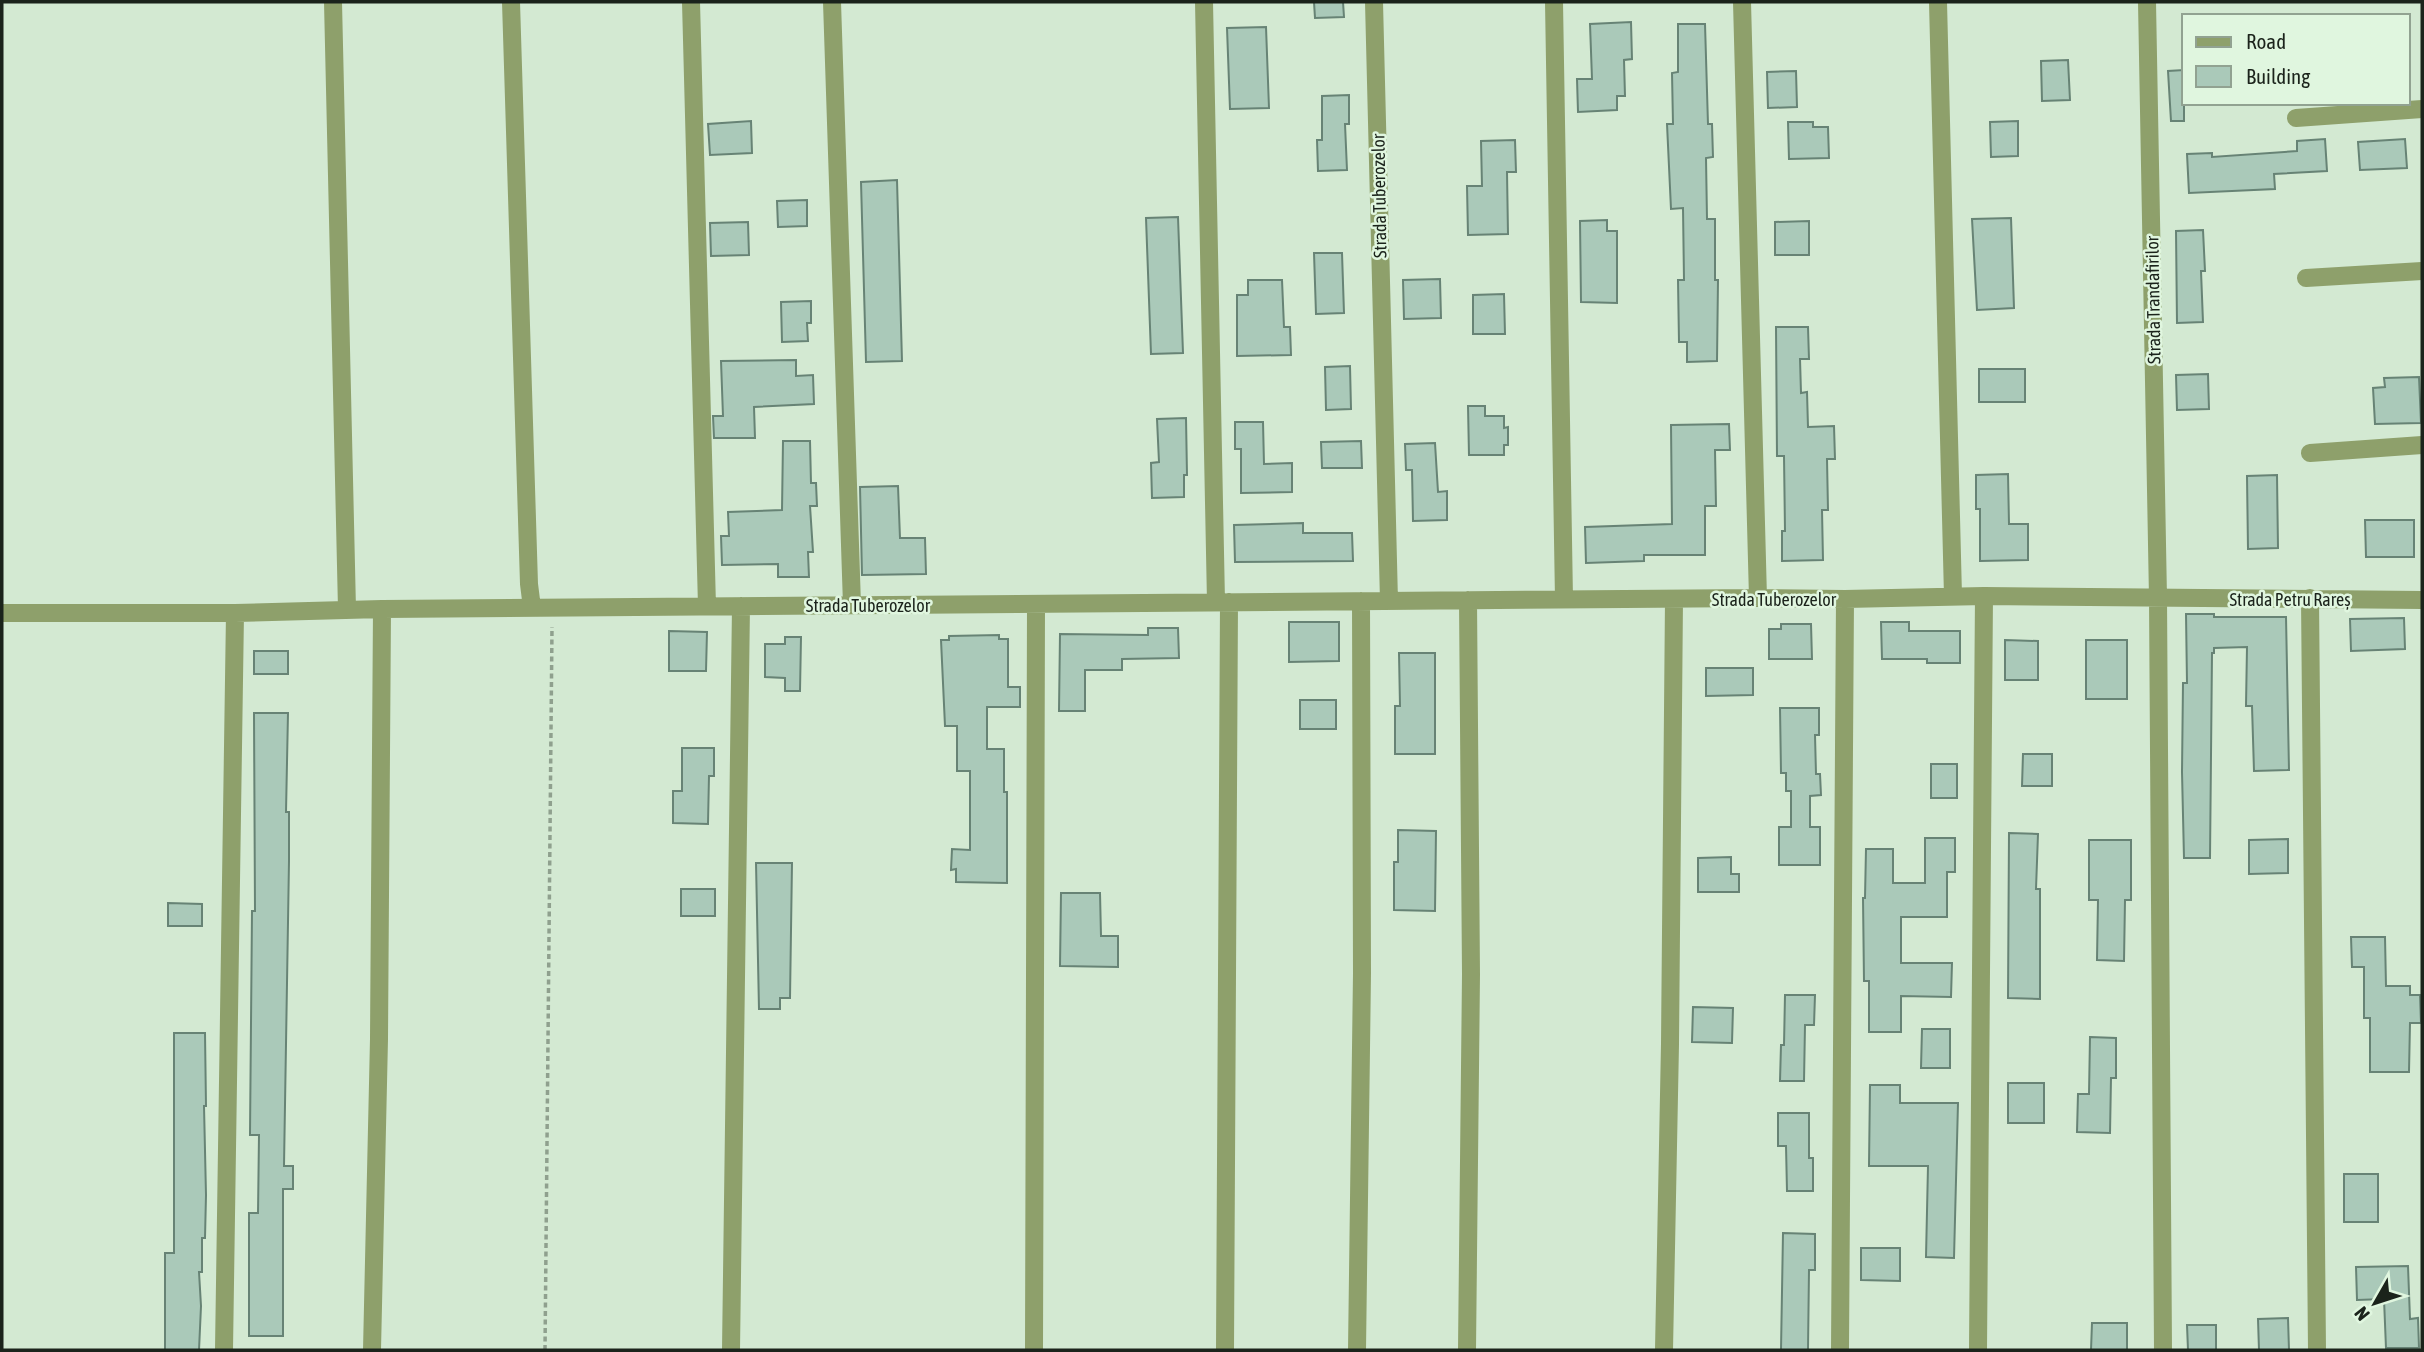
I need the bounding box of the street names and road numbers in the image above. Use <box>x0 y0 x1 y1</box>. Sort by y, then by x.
street label: Strada Tuberozelor <box>1367 133 1391 258</box>
street label: Strada Trandafirilor <box>2141 235 2165 364</box>
street label: Strada Tuberozelor <box>1712 589 1837 610</box>
street label: Strada Petru Rareș <box>2229 589 2351 610</box>
street label: Strada Tuberozelor <box>806 595 931 616</box>

